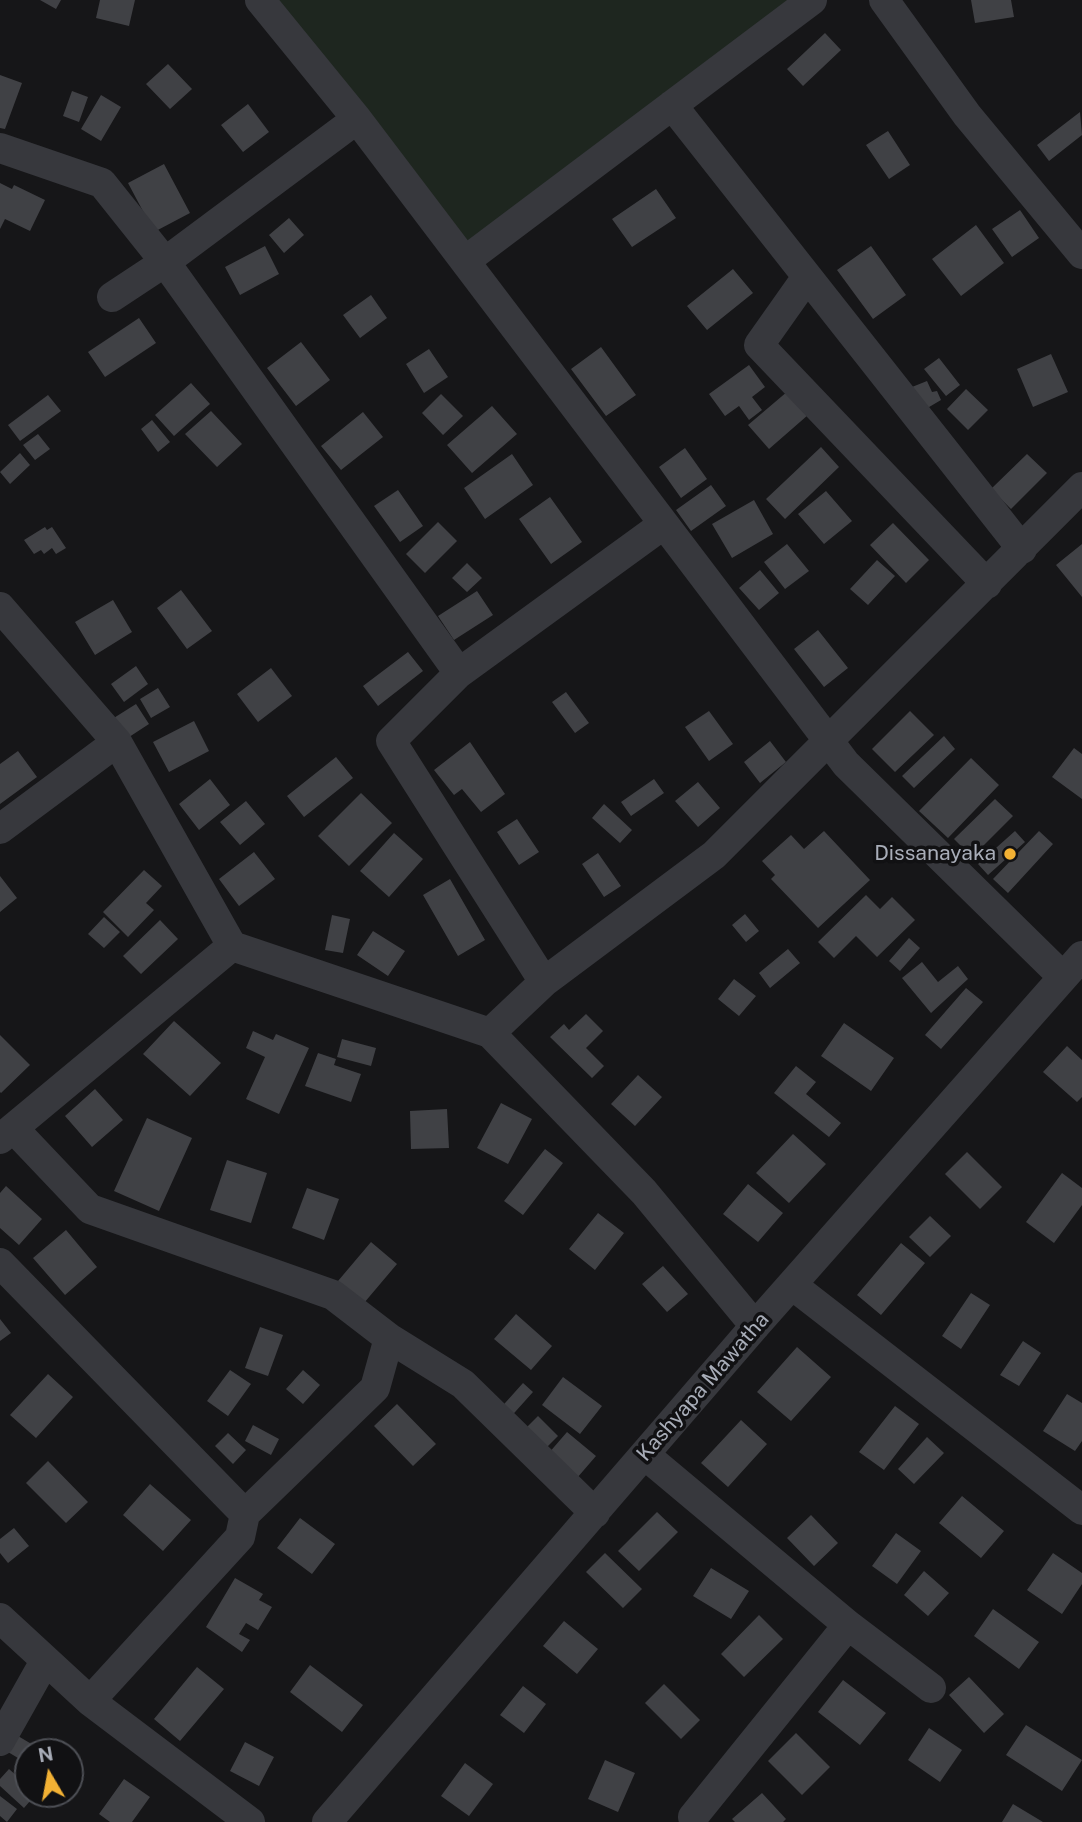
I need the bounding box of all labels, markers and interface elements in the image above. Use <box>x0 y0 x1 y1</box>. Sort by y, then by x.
place label: Dissanayaka <box>874 841 996 867</box>
marker: Dissanayaka <box>1002 846 1018 862</box>
street label: Kashyapa Mawatha <box>632 1308 774 1466</box>
north arrow <box>14 1738 84 1808</box>
text: N <box>36 1742 55 1766</box>

